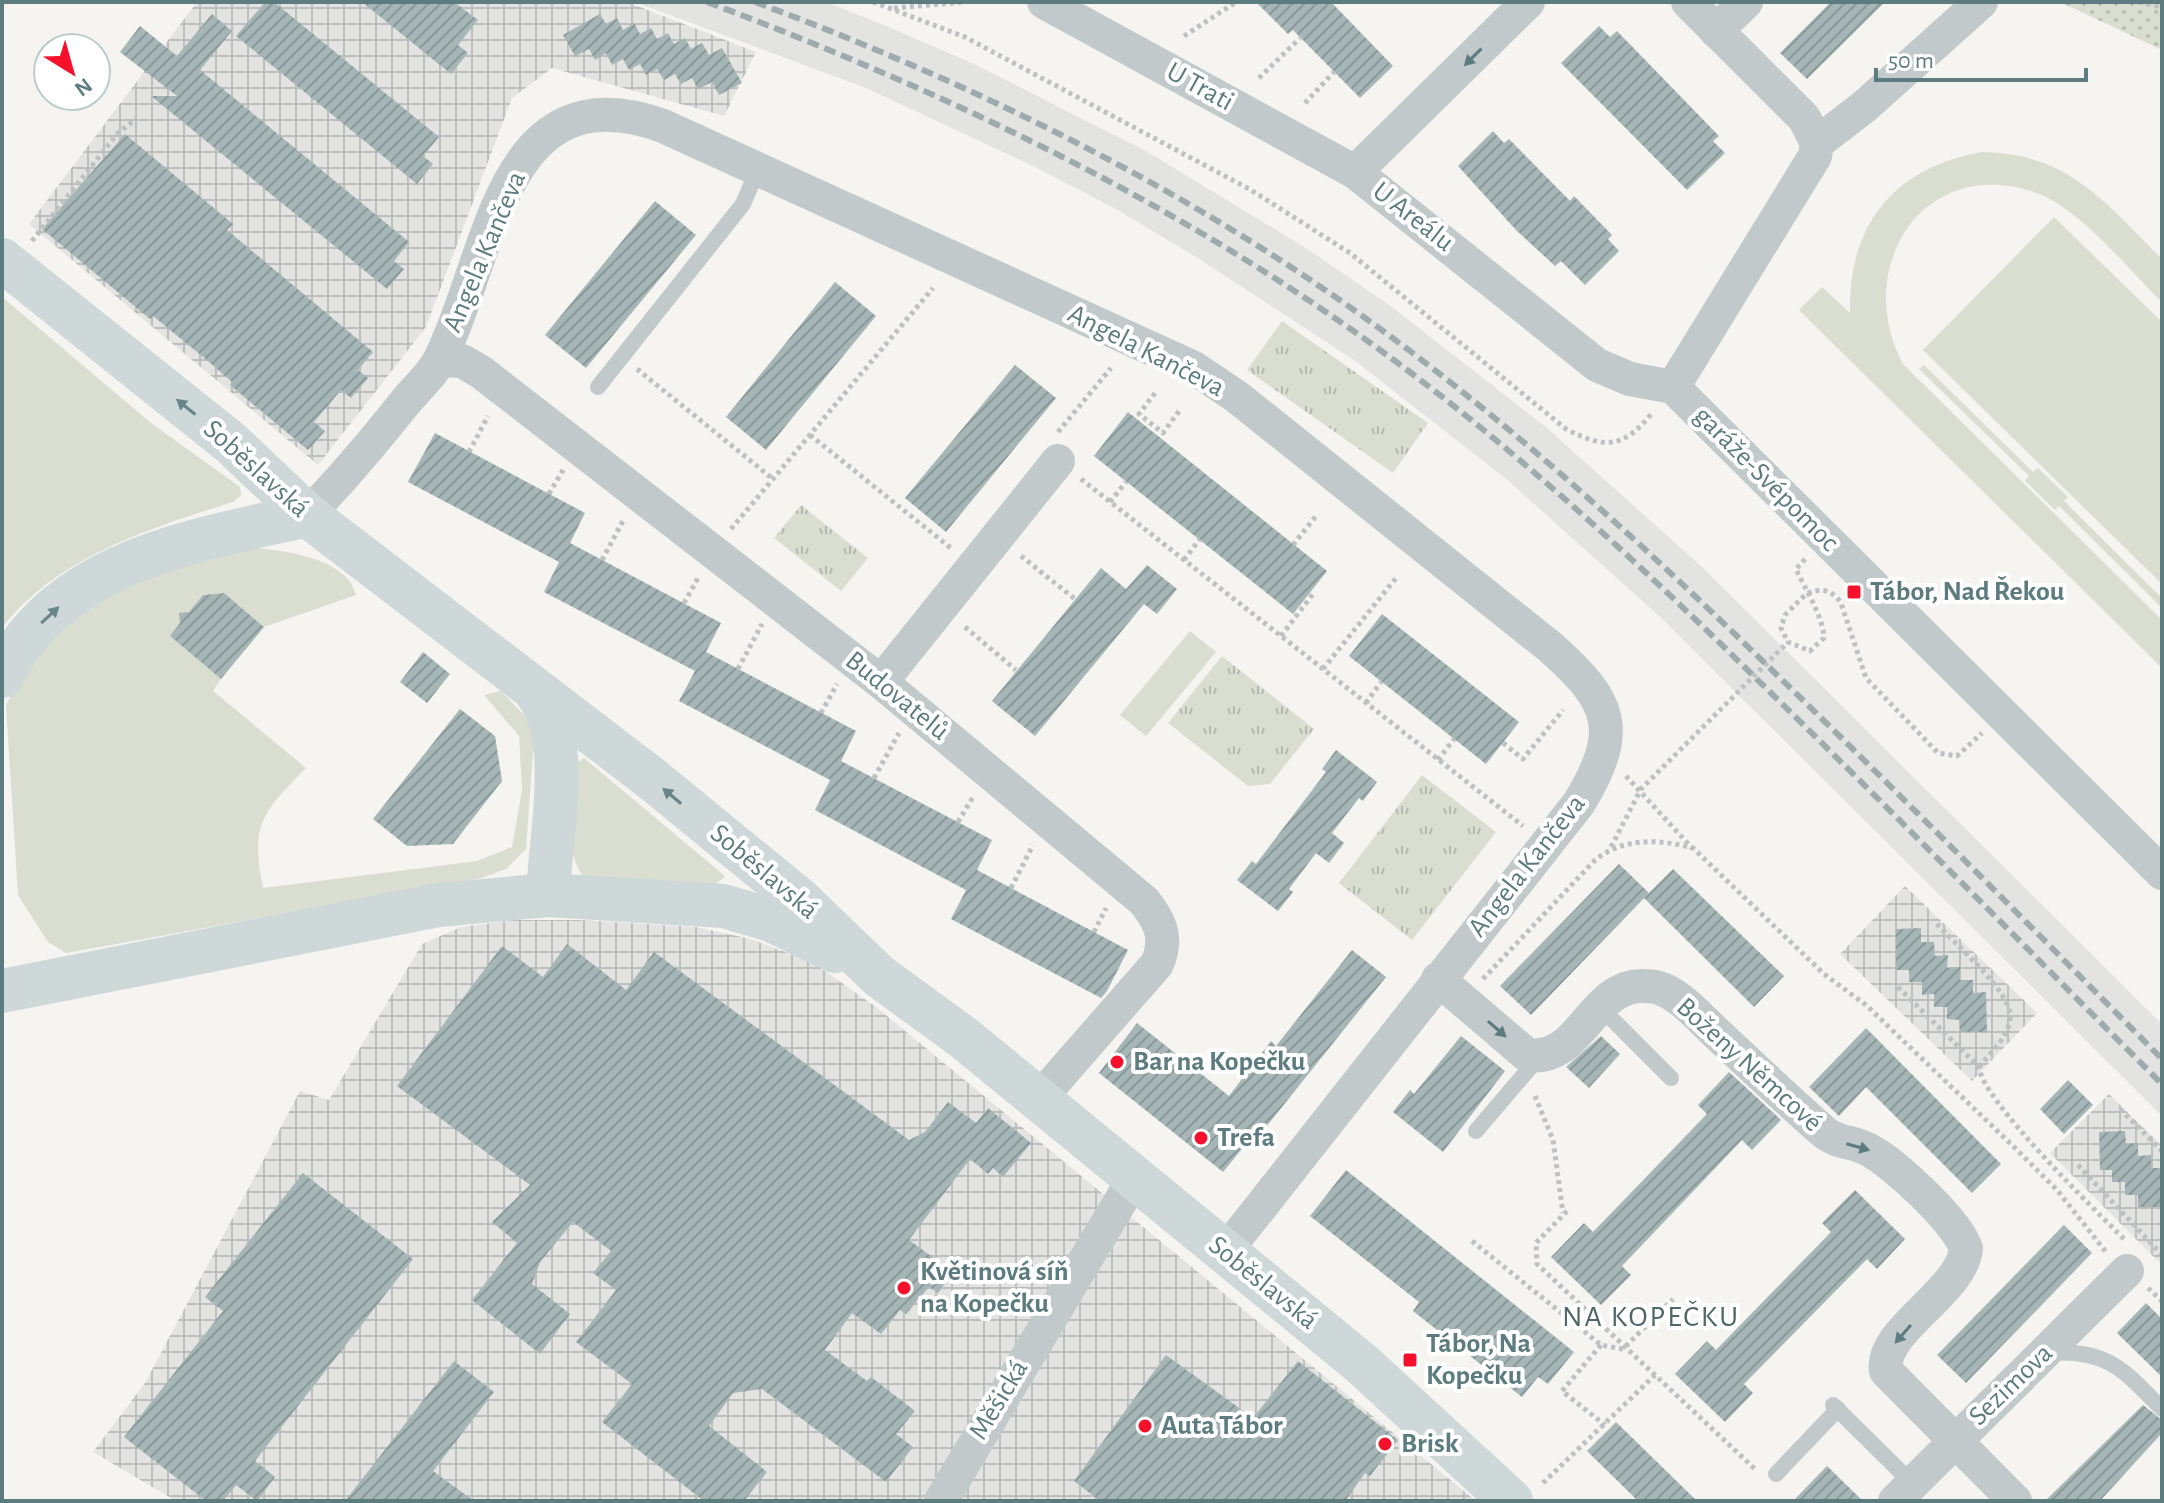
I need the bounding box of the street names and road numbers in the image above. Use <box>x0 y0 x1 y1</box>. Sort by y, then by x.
street label: U Trati <box>1162 57 1238 117</box>
street label: Angela Kančeva <box>439 168 531 336</box>
street label: U Areálu <box>1367 177 1459 257</box>
street label: Angela Kančeva <box>1063 300 1229 402</box>
street label: garáže-Svépomoc <box>1688 401 1844 557</box>
street label: Soběslavská <box>198 415 314 523</box>
street label: Budovatelů <box>840 646 954 746</box>
street label: Angela Kančeva <box>1463 790 1591 942</box>
street label: Soběslavská <box>705 819 823 925</box>
street label: Boženy Němcové <box>1671 993 1827 1137</box>
street label: Soběslavská <box>1203 1231 1323 1335</box>
street label: Sezimova <box>1964 1339 2058 1431</box>
street label: Měšická <box>964 1355 1034 1445</box>

